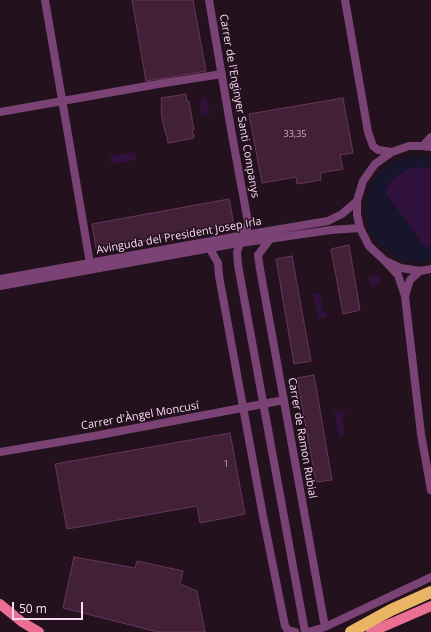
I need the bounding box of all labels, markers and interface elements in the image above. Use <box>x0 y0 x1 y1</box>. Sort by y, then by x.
street label: Carrer de l'Enginyer Santi Companys <box>216 13 262 199</box>
house number: 33,35 <box>284 129 306 139</box>
street label: Avinguda del President Josep Irla <box>95 215 263 257</box>
street label: Carrer de Ramon Rubial <box>285 377 319 499</box>
street label: Carrer d'Àngel Moncusí <box>80 399 200 433</box>
house number: 1 <box>223 459 229 469</box>
scale bar <box>14 594 85 620</box>
text: 50 m <box>19 600 47 617</box>

